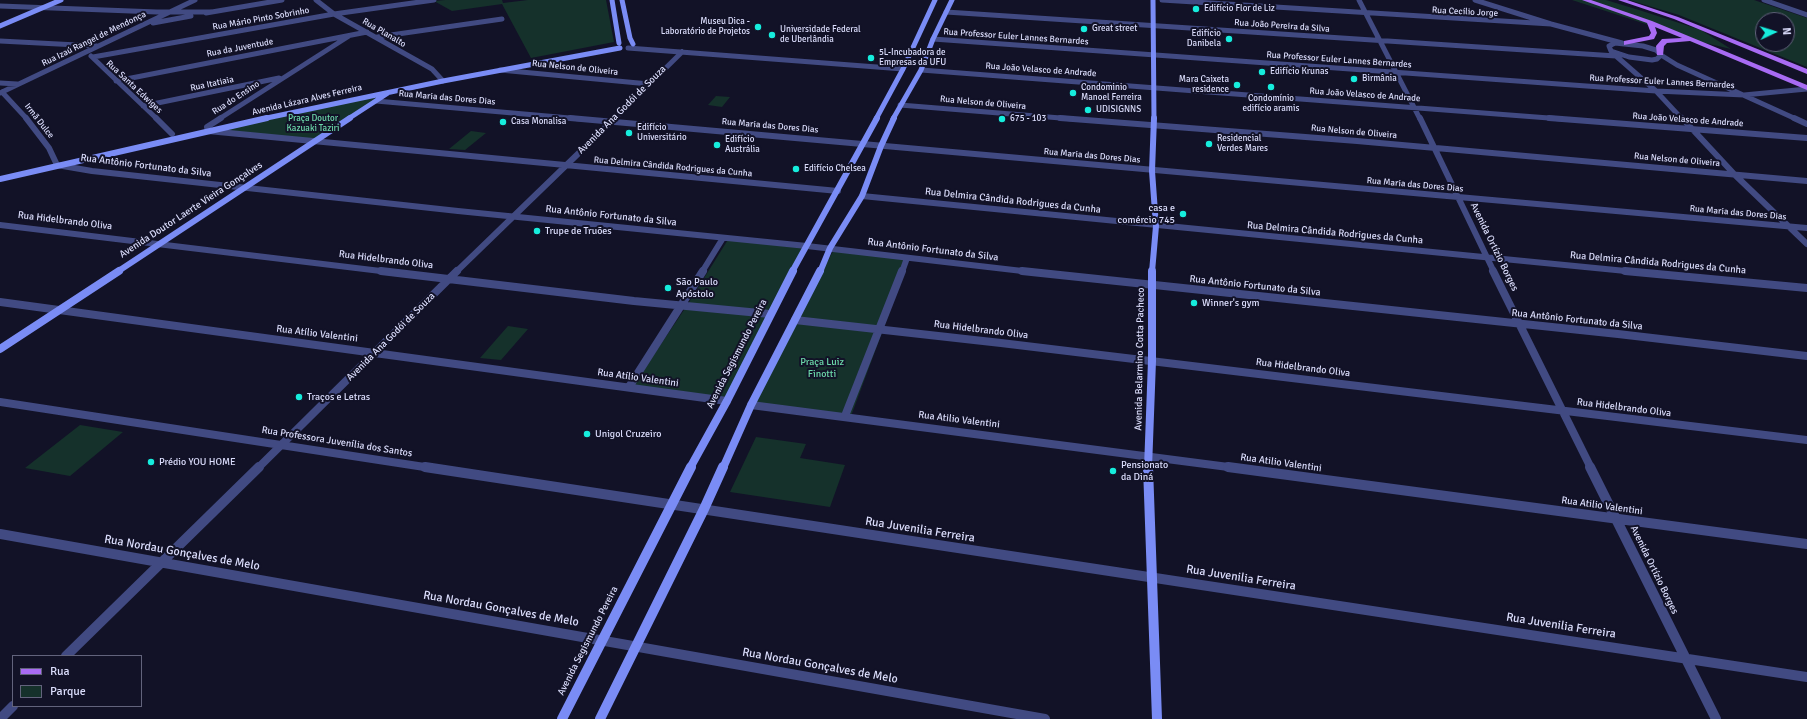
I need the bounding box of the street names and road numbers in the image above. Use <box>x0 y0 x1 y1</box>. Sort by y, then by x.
street label: Rua Mário Pinto Sobrinho <box>212 5 310 33</box>
street label: Rua Cecílio Jorge <box>1432 5 1498 19</box>
street label: Rua Izaú Rangel de Mendonça <box>40 9 148 69</box>
street label: Rua Planalto <box>360 16 408 50</box>
street label: Rua João Pereira da Silva <box>1234 17 1330 35</box>
street label: Rua Professor Euler Lannes Bernardes <box>943 27 1089 47</box>
street label: Rua da Juventude <box>206 36 274 60</box>
street label: Rua Professor Euler Lannes Bernardes <box>1266 50 1412 70</box>
street label: Rua Santa Edwiges <box>104 58 164 116</box>
street label: Rua Nelson de Oliveira <box>532 58 618 78</box>
street label: Rua João Velasco de Andrade <box>985 61 1097 79</box>
street label: Avenida Ana Godói de Souza <box>575 63 669 157</box>
street label: Rua Professor Euler Lannes Bernardes <box>1589 73 1735 91</box>
street label: Rua Itatiaia <box>189 74 235 94</box>
street label: Rua do Ensino <box>210 79 262 117</box>
street label: Avenida Lázara Alves Ferreira <box>251 82 363 118</box>
street label: Rua João Velasco de Andrade <box>1309 86 1421 104</box>
street label: Rua Maria das Dores Dias <box>398 88 496 108</box>
street label: Rua Nelson de Oliveira <box>940 94 1026 112</box>
street label: Irmã Dulce <box>22 101 56 141</box>
street label: Rua João Velasco de Andrade <box>1632 111 1744 129</box>
street label: Rua Maria das Dores Dias <box>721 116 819 136</box>
street label: Rua Nelson de Oliveira <box>1311 123 1397 141</box>
street label: Rua Maria das Dores Dias <box>1043 146 1141 166</box>
street label: Rua Nelson de Oliveira <box>1634 151 1720 169</box>
street label: Rua Antônio Fortunato da Silva <box>80 152 212 180</box>
street label: Rua Delmira Cândida Rodrigues da Cunha <box>593 155 753 179</box>
street label: Avenida Doutor Laerte Vieira Gonçalves <box>117 159 265 261</box>
street label: Rua Maria das Dores Dias <box>1366 175 1464 195</box>
street label: Rua Delmira Cândida Rodrigues da Cunha <box>924 186 1102 216</box>
street label: Avenida Ortízio Borges <box>1467 201 1521 293</box>
street label: Rua Antônio Fortunato da Silva <box>545 203 677 229</box>
street label: Rua Maria das Dores Dias <box>1689 203 1787 223</box>
street label: Rua Hidelbrando Oliva <box>17 209 113 233</box>
street label: Rua Delmira Cândida Rodrigues da Cunha <box>1246 219 1424 247</box>
street label: Rua Antônio Fortunato da Silva <box>867 236 999 264</box>
street label: Rua Hidelbrando Oliva <box>338 248 434 272</box>
street label: Rua Delmira Cândida Rodrigues da Cunha <box>1569 249 1747 277</box>
street label: Rua Antônio Fortunato da Silva <box>1189 273 1321 299</box>
street label: Avenida Belarmino Cotta Pacheco <box>1133 287 1147 431</box>
street label: Avenida Ana Godói de Souza <box>344 290 438 384</box>
street label: Avenida Segismundo Pereira <box>704 297 770 411</box>
street label: Rua Antônio Fortunato da Silva <box>1511 307 1643 333</box>
street label: Rua Hidelbrando Oliva <box>933 318 1029 342</box>
street label: Rua Atílio Valentini <box>276 323 358 345</box>
street label: Rua Hidelbrando Oliva <box>1255 356 1351 380</box>
street label: Rua Atílio Valentini <box>597 366 679 390</box>
street label: Rua Hidelbrando Oliva <box>1576 396 1672 420</box>
street label: Rua Atilio Valentini <box>918 409 1000 431</box>
street label: Rua Professora Juvenília dos Santos <box>261 424 413 460</box>
street label: Rua Atilio Valentini <box>1240 451 1322 475</box>
street label: Rua Atilio Valentini <box>1561 494 1643 518</box>
street label: Rua Juvenilia Ferreira <box>864 514 976 546</box>
street label: Avenida Ortízio Borges <box>1627 524 1681 616</box>
street label: Rua Nordau Gonçalves de Melo <box>103 532 261 574</box>
street label: Rua Juvenilia Ferreira <box>1185 562 1297 594</box>
street label: Avenida Segismundo Pereira <box>555 584 621 698</box>
street label: Rua Nordau Gonçalves de Melo <box>422 588 580 630</box>
street label: Rua Juvenilia Ferreira <box>1505 610 1617 642</box>
street label: Rua Nordau Gonçalves de Melo <box>741 645 899 687</box>

